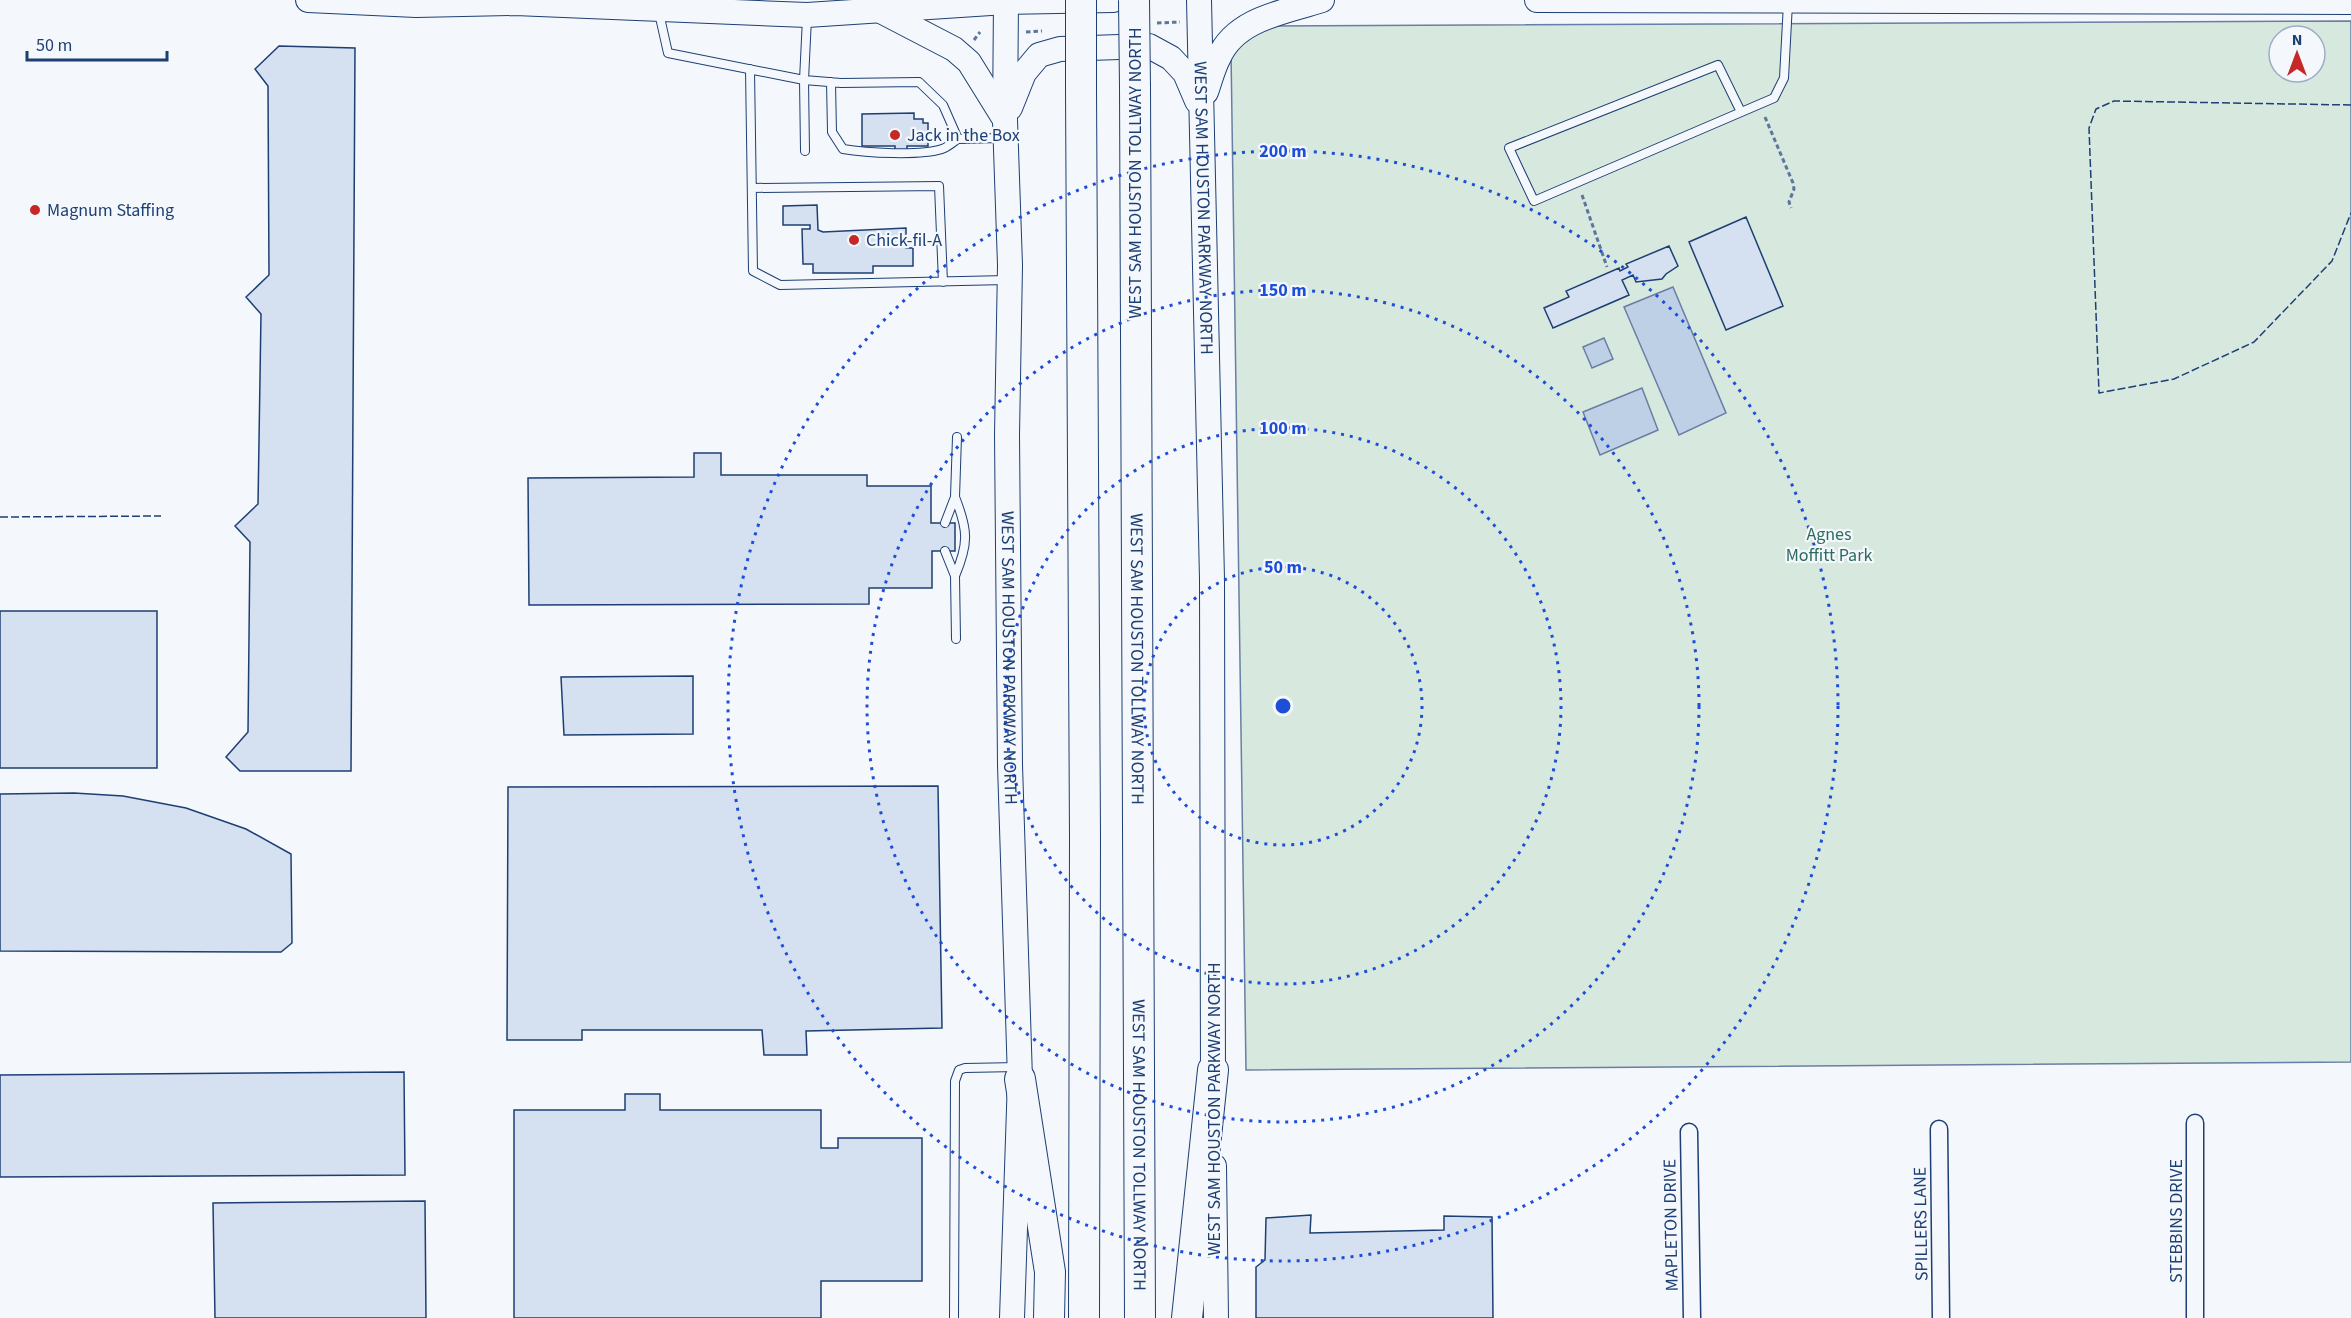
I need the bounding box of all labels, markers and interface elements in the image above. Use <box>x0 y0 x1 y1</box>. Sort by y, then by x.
scale bar <box>27 24 166 62</box>
north arrow <box>2267 24 2327 84</box>
street label: WEST SAM HOUSTON TOLLWAY NORTH <box>1123 27 1148 319</box>
text: N <box>2292 29 2302 51</box>
text: 50 m <box>36 33 72 58</box>
street label: WEST SAM HOUSTON PARKWAY NORTH <box>1188 61 1219 355</box>
place label: Jack in the Box <box>907 123 1020 148</box>
marker: Jack in the Box <box>888 128 902 142</box>
text: 200 m <box>1259 139 1307 164</box>
place label: Magnum Staffing <box>47 198 174 223</box>
marker: Magnum Staffing <box>28 203 42 217</box>
place label: Chick-fil-A <box>866 228 942 253</box>
marker: Chick-fil-A <box>847 233 861 247</box>
text: 150 m <box>1259 278 1307 303</box>
text: 100 m <box>1259 416 1307 441</box>
street label: WEST SAM HOUSTON PARKWAY NORTH <box>995 511 1024 805</box>
street label: WEST SAM HOUSTON TOLLWAY NORTH <box>1124 513 1150 805</box>
park label: Agnes Moffitt Park <box>1786 522 1872 568</box>
text: 50 m <box>1264 555 1302 580</box>
centre of rings <box>1273 696 1293 716</box>
street label: WEST SAM HOUSTON PARKWAY NORTH <box>1202 962 1227 1256</box>
street label: WEST SAM HOUSTON TOLLWAY NORTH <box>1126 999 1152 1291</box>
street label: MAPLETON DRIVE <box>1657 1159 1685 1291</box>
street label: STEBBINS DRIVE <box>2164 1159 2189 1283</box>
street label: SPILLERS LANE <box>1908 1167 1934 1281</box>

